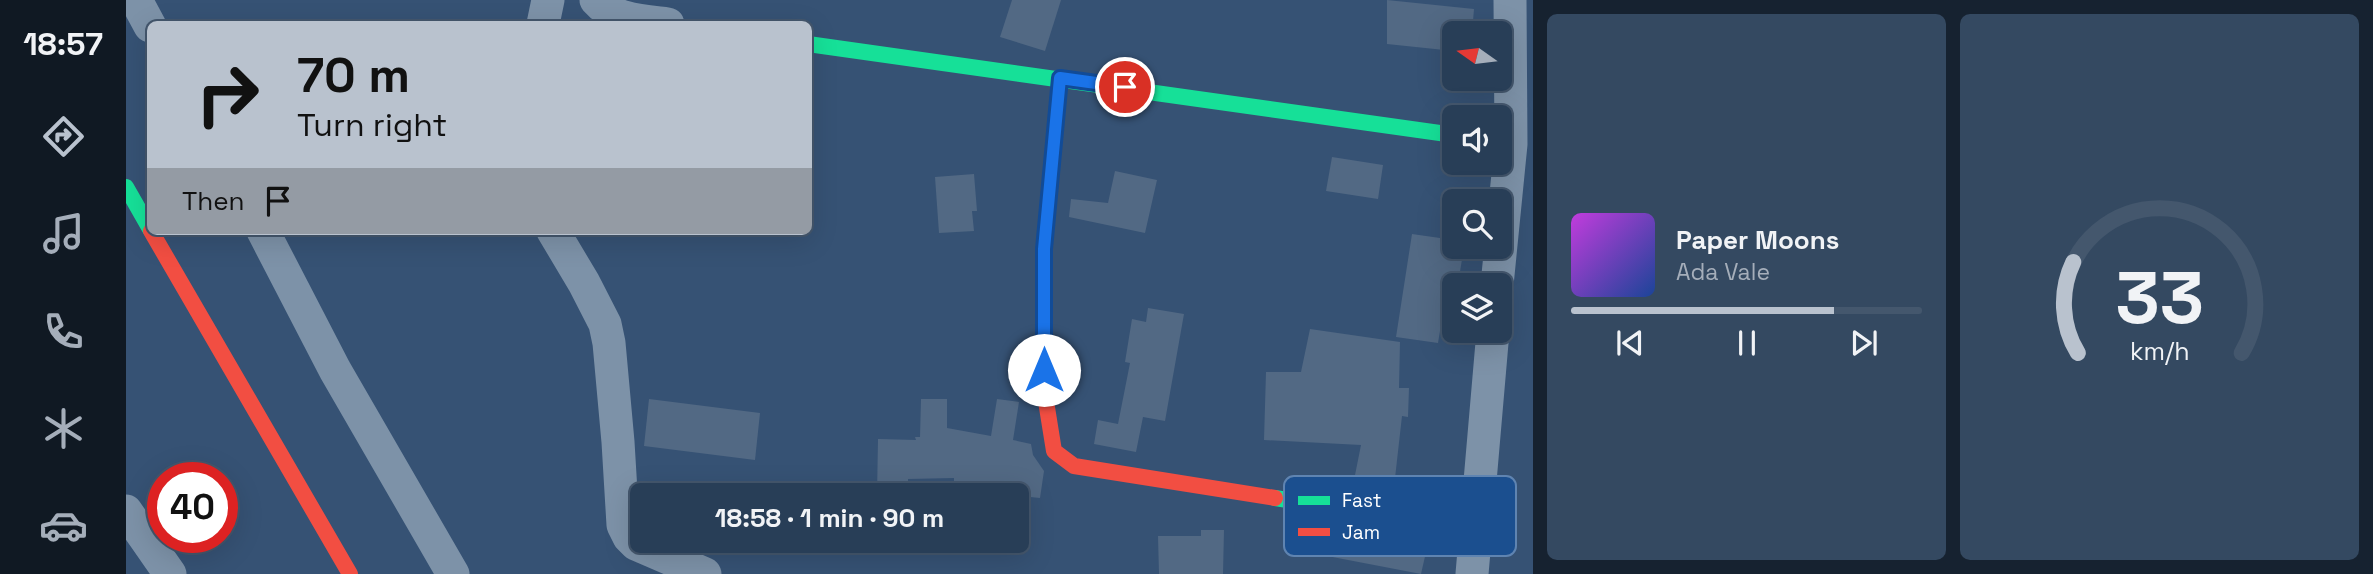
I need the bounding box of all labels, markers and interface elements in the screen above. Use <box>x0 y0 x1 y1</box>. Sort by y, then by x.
north arrow <box>1442 21 1512 91</box>
map controls <box>1442 21 1512 343</box>
text: 18:57 <box>23 24 103 64</box>
text: 70 m <box>297 44 410 106</box>
icon: right <box>182 49 273 140</box>
pin <box>1095 57 1155 117</box>
icon: arrive <box>1106 68 1144 106</box>
text: Turn right <box>297 105 447 145</box>
button: sound <box>1442 105 1512 175</box>
icon: directions <box>39 112 88 161</box>
icon: arrive <box>259 182 297 220</box>
text: Then <box>182 184 245 218</box>
button: search <box>1442 189 1512 259</box>
icon: music <box>39 209 88 258</box>
text: Paper Moons <box>1676 223 1839 257</box>
text: 33 <box>2115 251 2204 344</box>
text: Ada Vale <box>1676 257 1770 287</box>
button: layers <box>1442 273 1512 343</box>
icon: phone <box>39 307 88 356</box>
icon: previous <box>1611 324 1649 362</box>
icon: pause <box>1728 324 1766 362</box>
icon: next <box>1845 324 1883 362</box>
position arrow <box>1007 333 1081 407</box>
text: km/h <box>2130 335 2189 367</box>
icon: climate <box>39 404 88 453</box>
speed limit sign: 40 <box>147 462 238 553</box>
legend <box>1284 476 1516 556</box>
text: Fast <box>1342 488 1382 513</box>
icon: car <box>39 501 88 550</box>
text: 18:58 · 1 min · 90 m <box>715 501 944 535</box>
text: Jam <box>1342 520 1380 545</box>

